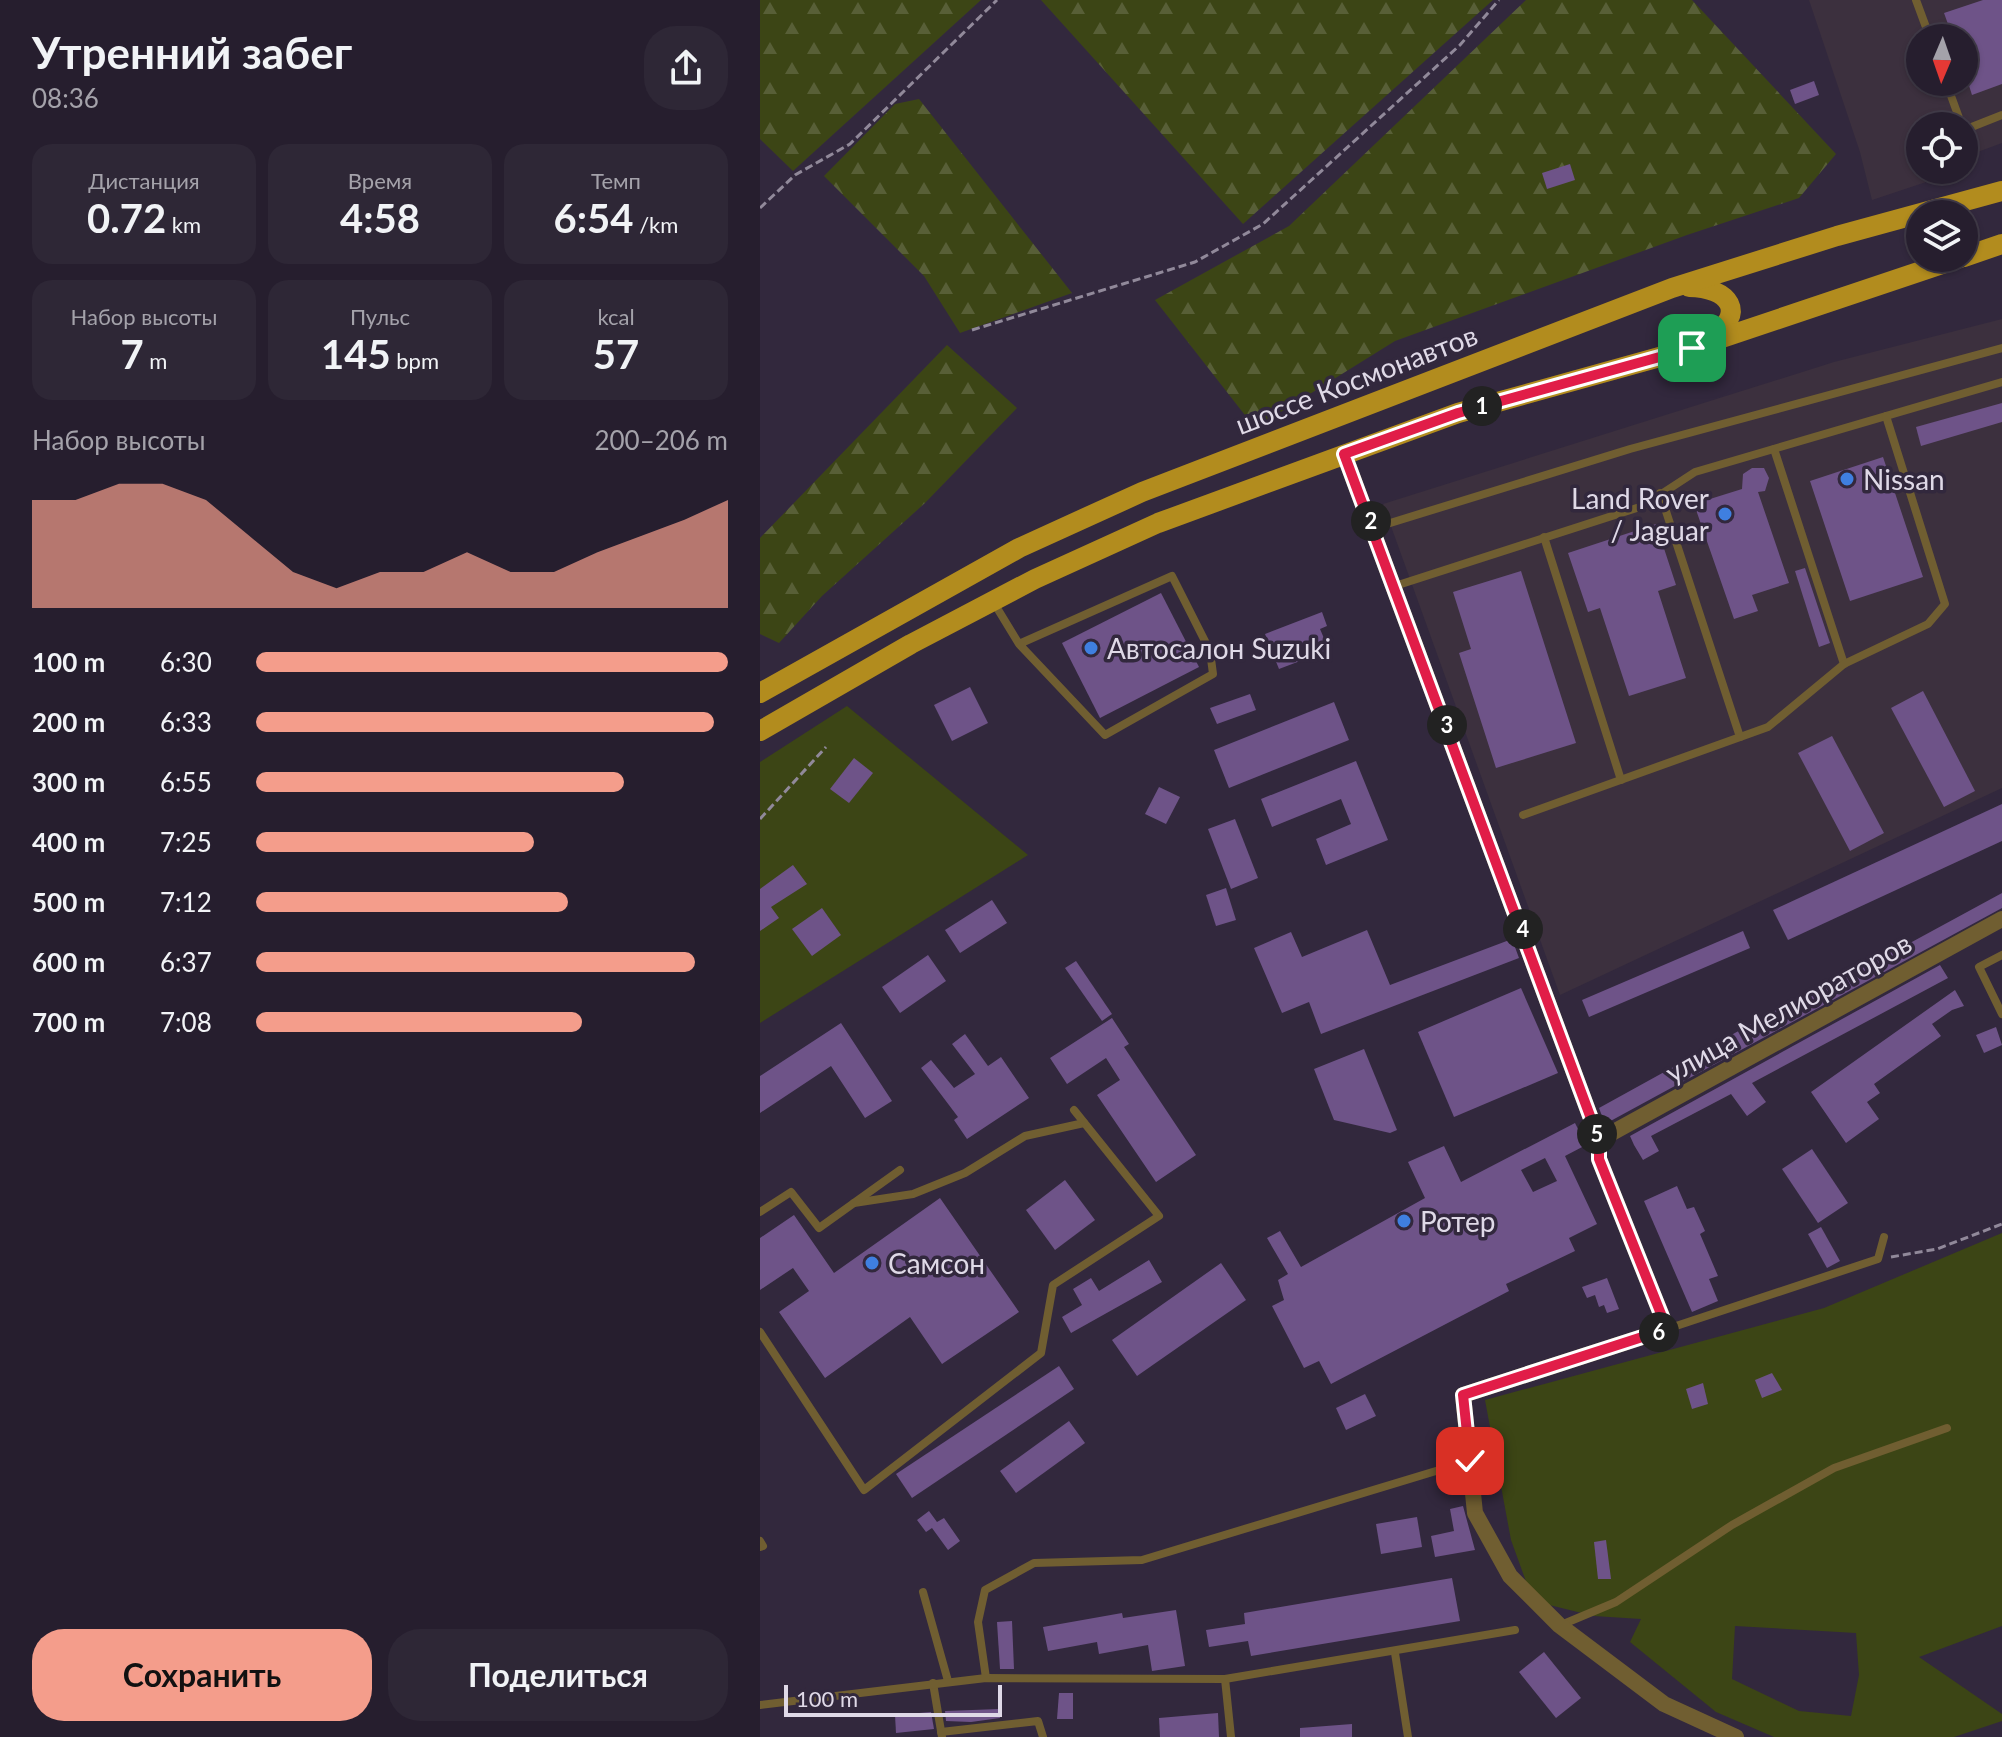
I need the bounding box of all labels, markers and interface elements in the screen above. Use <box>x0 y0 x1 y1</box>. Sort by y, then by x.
north arrow <box>1906 24 1978 96</box>
map controls <box>1906 24 1978 272</box>
text: Утренний забег <box>32 26 352 78</box>
button: share <box>644 26 728 110</box>
text: 08:36 <box>32 82 99 114</box>
button: locate <box>1906 112 1978 184</box>
text: Дистанция <box>88 167 200 194</box>
text: Время <box>348 167 412 194</box>
text: Темп <box>591 167 641 194</box>
text: 0.72 <box>87 194 166 242</box>
text: 4:58 <box>340 194 420 242</box>
text: 6:54 <box>554 194 634 242</box>
button: layers <box>1906 200 1978 272</box>
text: km <box>166 211 201 238</box>
text: /km <box>634 211 678 238</box>
text: Набор высоты <box>71 303 217 330</box>
text: Пульс <box>350 303 410 330</box>
text: kcal <box>597 303 635 330</box>
pin <box>1658 314 1726 382</box>
street label: шоссе Космонавтов <box>1230 317 1482 441</box>
icon: arrive <box>1670 326 1714 370</box>
text: 7 <box>121 330 144 378</box>
text: 145 <box>321 330 391 378</box>
text: 57 <box>593 330 639 378</box>
text: m <box>144 347 167 374</box>
text: bpm <box>391 347 439 374</box>
pin: 1 <box>1462 386 1502 426</box>
text: 1 <box>1476 392 1488 419</box>
text: Набор высоты <box>32 424 206 456</box>
text: 200–206 m <box>594 424 728 456</box>
place label: Nissan <box>1863 462 1945 496</box>
marker: Nissan <box>1838 470 1856 488</box>
place label: Land Rover / Jaguar <box>1571 481 1709 547</box>
pin: 2 <box>1351 501 1391 541</box>
marker: Land Rover / Jaguar <box>1716 505 1734 523</box>
text: 2 <box>1365 507 1377 534</box>
place label: Автосалон Suzuki <box>1107 631 1331 665</box>
marker: Автосалон Suzuki <box>1082 639 1100 657</box>
text: 100 m <box>32 646 105 678</box>
text: 6:30 <box>160 646 212 678</box>
pin: 3 <box>1427 705 1467 745</box>
text: 200 m <box>32 706 105 738</box>
text: 6:33 <box>160 706 212 738</box>
text: 3 <box>1441 711 1453 738</box>
text: 300 m <box>32 766 105 798</box>
text: 6:55 <box>160 766 212 798</box>
text: 400 m <box>32 826 105 858</box>
text: 7:25 <box>160 826 212 858</box>
text: 500 m <box>32 886 105 918</box>
text: 7:12 <box>160 886 212 918</box>
pin: 4 <box>1503 909 1543 949</box>
text: 4 <box>1517 915 1529 942</box>
street label: улица Мелиораторов <box>1659 925 1917 1089</box>
text: 600 m <box>32 946 105 978</box>
text: 6:37 <box>160 946 212 978</box>
text: 700 m <box>32 1006 105 1038</box>
text: 7:08 <box>160 1006 212 1038</box>
pin: 5 <box>1577 1114 1617 1154</box>
text: 5 <box>1591 1120 1603 1147</box>
place label: Ротер <box>1420 1204 1495 1238</box>
marker: Ротер <box>1395 1212 1413 1230</box>
place label: Самсон <box>888 1246 985 1280</box>
marker: Самсон <box>863 1254 881 1272</box>
pin: 6 <box>1639 1312 1679 1352</box>
text: 6 <box>1653 1318 1665 1345</box>
pin <box>1436 1427 1504 1495</box>
icon: check <box>1448 1439 1492 1483</box>
button: Сохранить <box>32 1629 372 1721</box>
button: Поделиться <box>388 1629 728 1721</box>
scale bar <box>784 1681 1002 1717</box>
text: 100 m <box>796 1685 858 1712</box>

